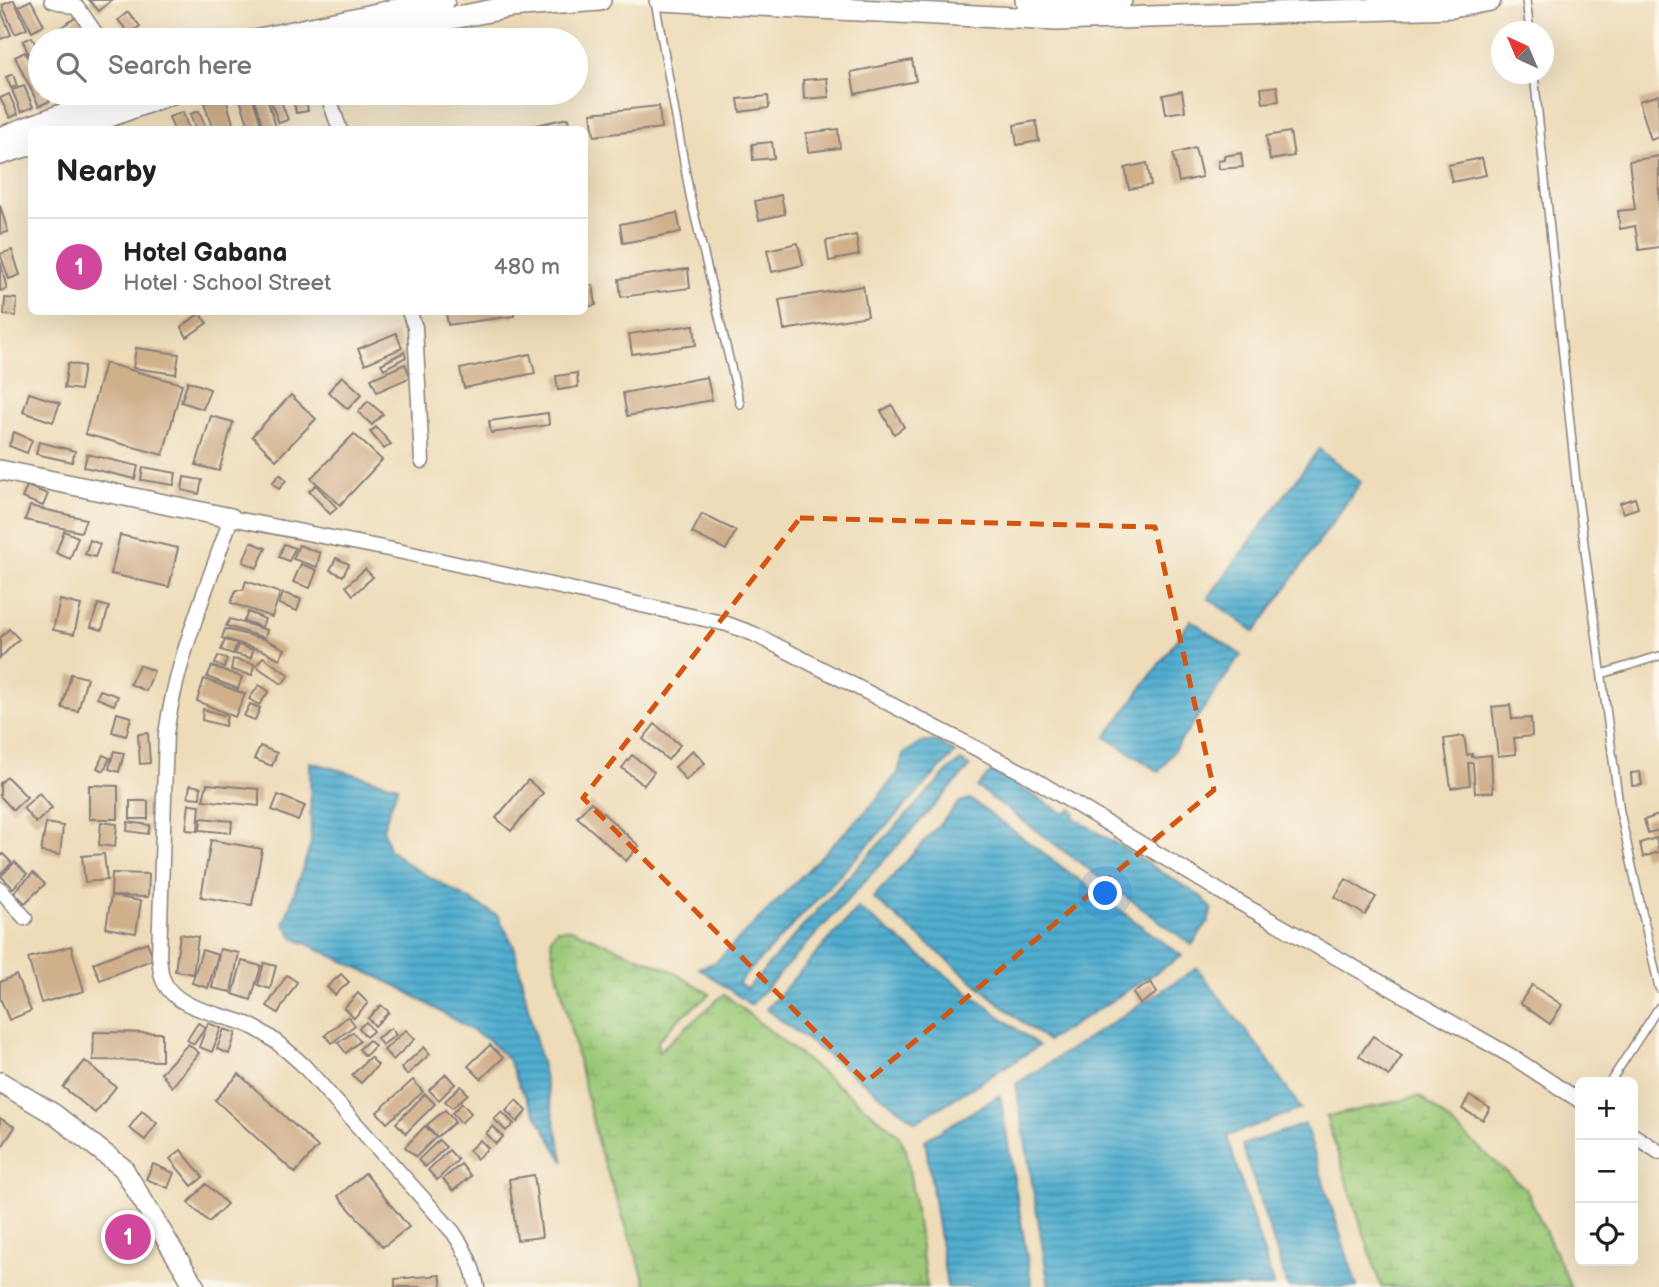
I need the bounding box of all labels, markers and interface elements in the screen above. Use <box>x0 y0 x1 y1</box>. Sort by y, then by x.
north arrow <box>1491 21 1554 84</box>
search box <box>28 28 588 105</box>
icon: search <box>52 48 90 86</box>
text: Search here <box>108 51 252 82</box>
text: Nearby <box>56 154 156 190</box>
text: Hotel Gabana <box>123 238 288 269</box>
text: 1 <box>74 253 84 281</box>
text: 480 m <box>494 253 560 281</box>
text: Hotel · School Street <box>123 269 331 297</box>
your location <box>1088 876 1122 910</box>
map controls <box>1575 1077 1638 1266</box>
button: + <box>1575 1077 1638 1140</box>
button: − <box>1575 1140 1638 1203</box>
button: locate <box>1575 1203 1638 1266</box>
pin: 1 <box>105 1211 151 1263</box>

